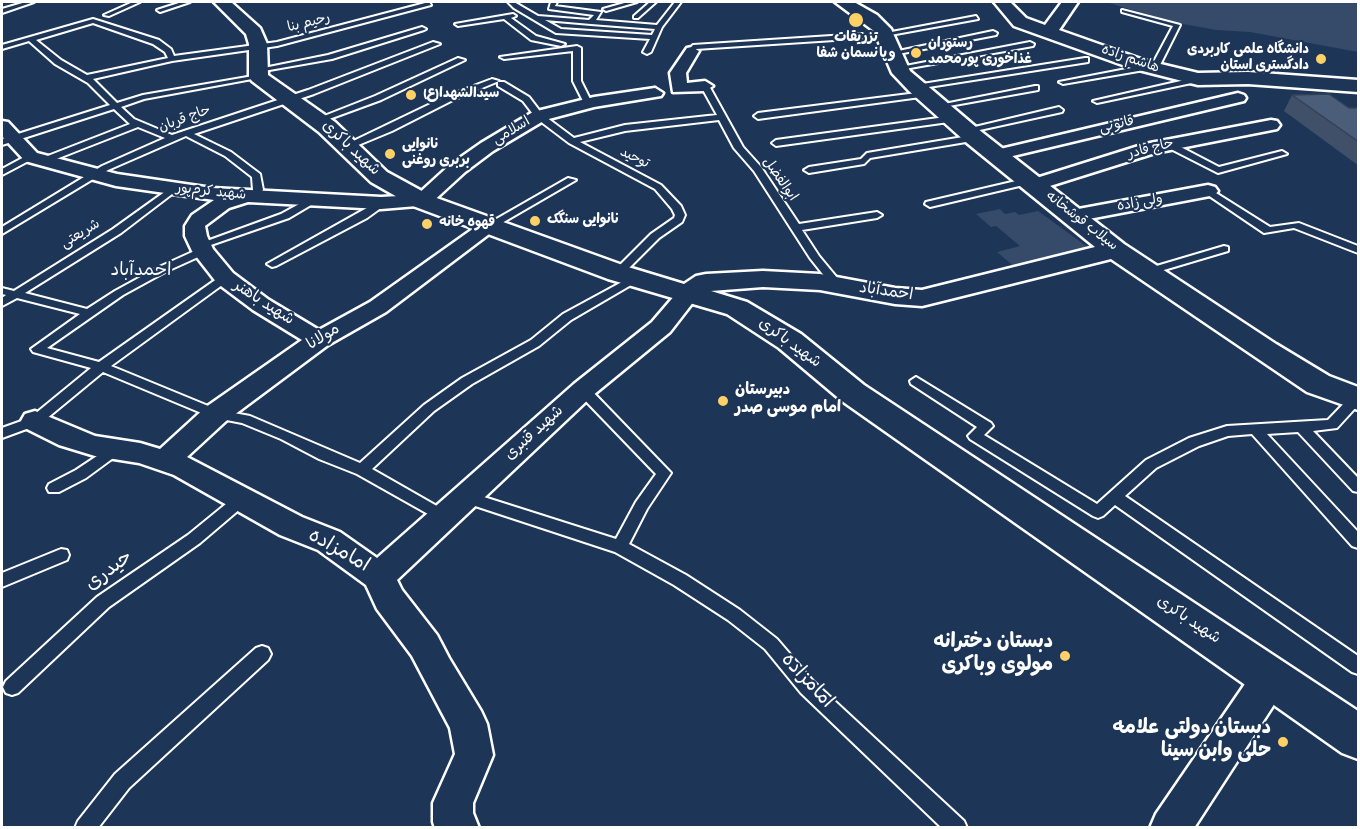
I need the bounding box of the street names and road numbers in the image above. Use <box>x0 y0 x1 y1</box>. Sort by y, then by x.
street label: رحیم بنا <box>286 11 332 37</box>
street label: هاشم زاده <box>1099 42 1161 78</box>
street label: حاج قربان <box>157 103 213 137</box>
street label: اسلامی <box>490 114 534 150</box>
street label: قانونی <box>1098 114 1136 138</box>
street label: شهید باکری <box>317 117 383 181</box>
street label: حاج قادر <box>1126 136 1176 164</box>
street label: توحید <box>616 145 652 173</box>
street label: ابوالفضل <box>758 155 800 205</box>
street label: شهید کرم‌پور <box>175 181 247 205</box>
street label: سیلاب قوشخانه <box>1041 189 1121 255</box>
street label: ولی زاده <box>1116 192 1164 216</box>
street label: شریعتی <box>58 217 104 253</box>
street label: شهید باهنر <box>229 277 297 331</box>
street label: احمدآباد <box>858 280 914 306</box>
street label: شهید باکری <box>754 315 824 373</box>
street label: مولانا <box>304 321 344 355</box>
street label: شهید قنبری <box>502 403 568 465</box>
street label: امامزاده <box>303 525 373 579</box>
street label: حیدری <box>81 546 139 598</box>
street label: شهید باکری <box>1152 593 1224 649</box>
street label: امامزاده <box>774 649 838 715</box>

